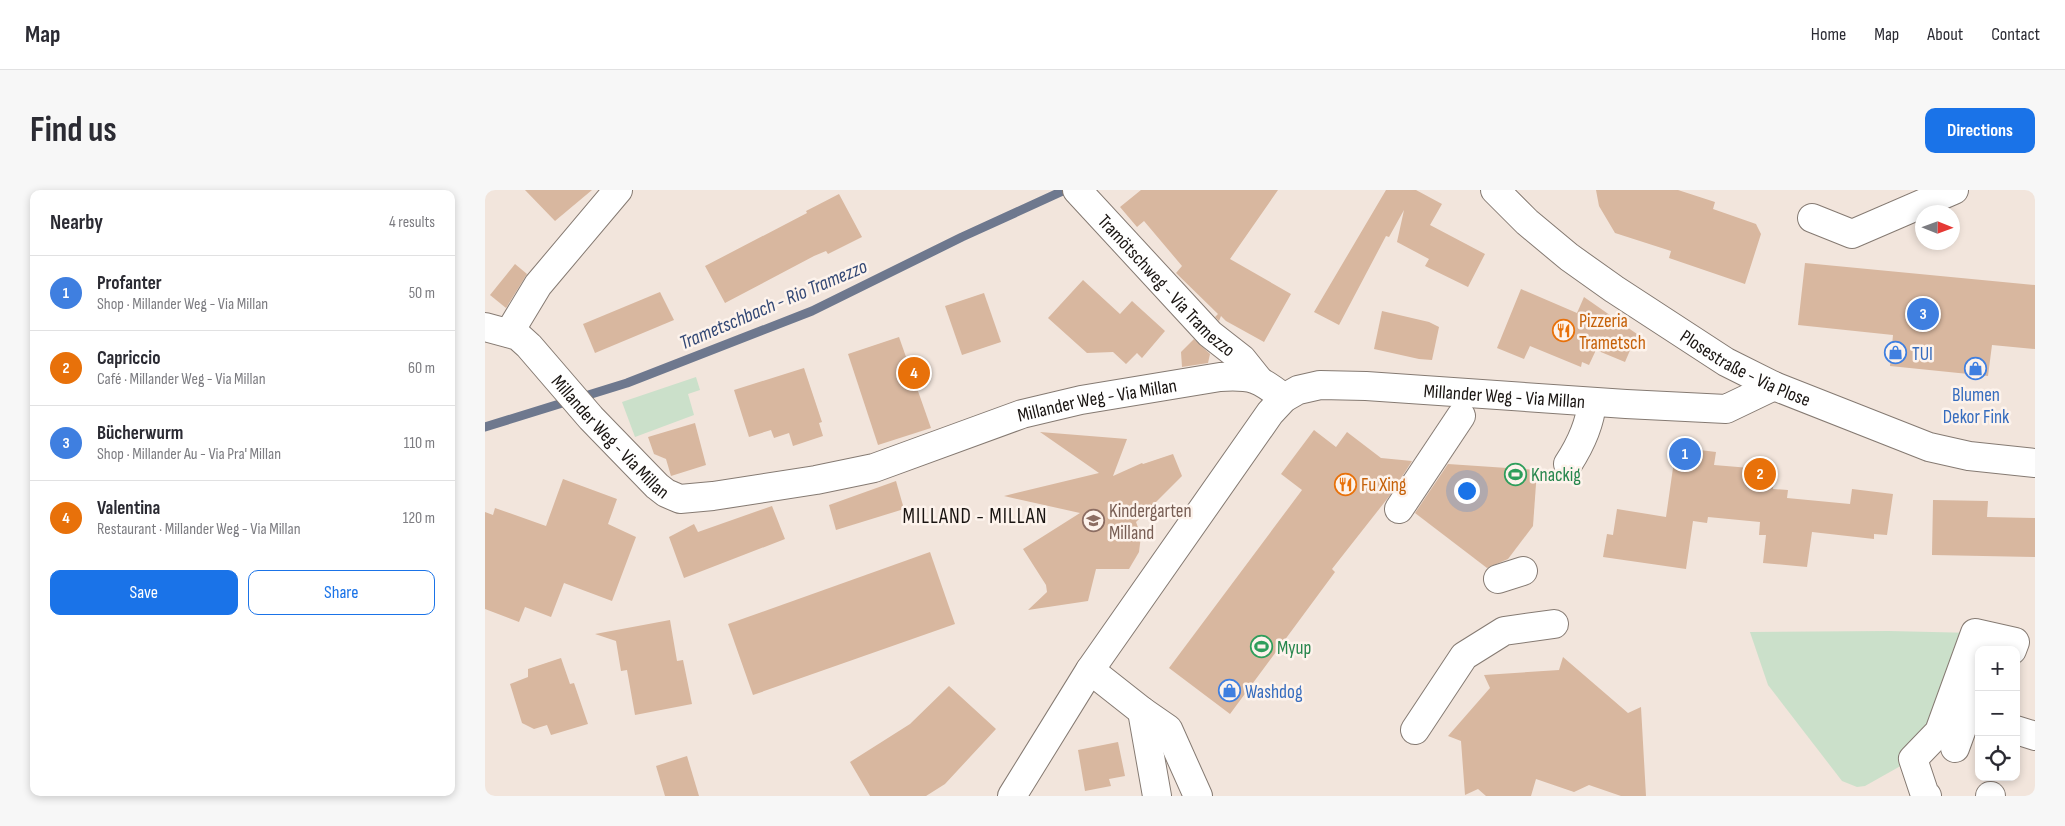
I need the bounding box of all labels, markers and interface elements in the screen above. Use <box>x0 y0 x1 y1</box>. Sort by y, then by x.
text: Map <box>25 20 60 49</box>
text: Home <box>1811 24 1846 45</box>
text: Map <box>1874 24 1899 45</box>
text: About <box>1927 24 1963 45</box>
text: Contact <box>1991 24 2040 45</box>
button: Directions <box>1925 108 2035 153</box>
text: Find us <box>30 109 117 152</box>
north arrow <box>1915 205 1960 250</box>
text: Nearby <box>50 210 103 235</box>
street label: Tramötschweg - Via Tramezzo <box>1092 210 1239 362</box>
text: 4 results <box>389 213 435 232</box>
water label: Trametschbach - Rio Tramezzo <box>676 255 871 355</box>
text: Profanter <box>97 272 162 295</box>
text: 1 <box>63 284 69 303</box>
text: 50 m <box>409 284 435 303</box>
text: Shop · Millander Weg - Via Millan <box>97 295 268 314</box>
pin: 3 <box>1907 295 1939 333</box>
place label: Pizzeria Trametsch <box>1579 310 1646 355</box>
restaurant icon: Pizzeria Trametsch <box>1551 319 1575 343</box>
street label: Plosestraße - Via Plose <box>1675 325 1814 412</box>
shop icon: TUI <box>1884 341 1908 365</box>
place label: TUI <box>1912 343 1933 366</box>
text: Capriccio <box>97 347 160 370</box>
pin: 4 <box>898 354 930 392</box>
shop icon: Blumen Dekor Fink <box>1964 356 1988 380</box>
text: 2 <box>62 359 70 378</box>
text: 60 m <box>408 359 435 378</box>
text: Café · Millander Weg - Via Millan <box>97 370 266 389</box>
street label: Millander Weg - Via Millan <box>546 371 673 504</box>
street label: Millander Weg - Via Millan <box>1015 374 1178 428</box>
street label: Millander Weg - Via Millan <box>1423 380 1586 414</box>
place label: Blumen Dekor Fink <box>1943 384 2010 429</box>
text: Bücherwurm <box>97 422 183 445</box>
text: 3 <box>62 434 70 453</box>
text: 110 m <box>404 434 435 453</box>
pin: 1 <box>1669 435 1701 473</box>
text: Shop · Millander Au - Via Pra' Millan <box>97 445 281 464</box>
pin: 2 <box>1744 455 1776 493</box>
sports icon: Knackig <box>1503 462 1527 486</box>
place label: Knackig <box>1531 464 1581 487</box>
restaurant icon: Fu Xing <box>1333 472 1357 496</box>
place label: Fu Xing <box>1361 474 1407 497</box>
your location <box>1454 478 1480 504</box>
text: Valentina <box>97 497 160 520</box>
place label: Kindergarten Milland <box>1109 500 1192 545</box>
district label: MILLAND - MILLAN <box>902 504 1048 529</box>
text: 4 <box>62 509 70 528</box>
text: 120 m <box>403 509 435 528</box>
school or university icon: Kindergarten Milland <box>1081 509 1105 533</box>
text: Restaurant · Millander Weg - Via Millan <box>97 520 301 539</box>
button: Save <box>50 570 238 615</box>
button: Share <box>248 570 435 615</box>
sports icon: Myup <box>1249 635 1273 659</box>
place label: Myup <box>1277 637 1311 660</box>
map controls <box>1975 646 2020 781</box>
button: + <box>1975 646 2020 691</box>
shop icon: Washdog <box>1217 679 1241 703</box>
place label: Washdog <box>1245 681 1303 704</box>
button: − <box>1975 691 2020 736</box>
button: locate <box>1975 736 2020 781</box>

